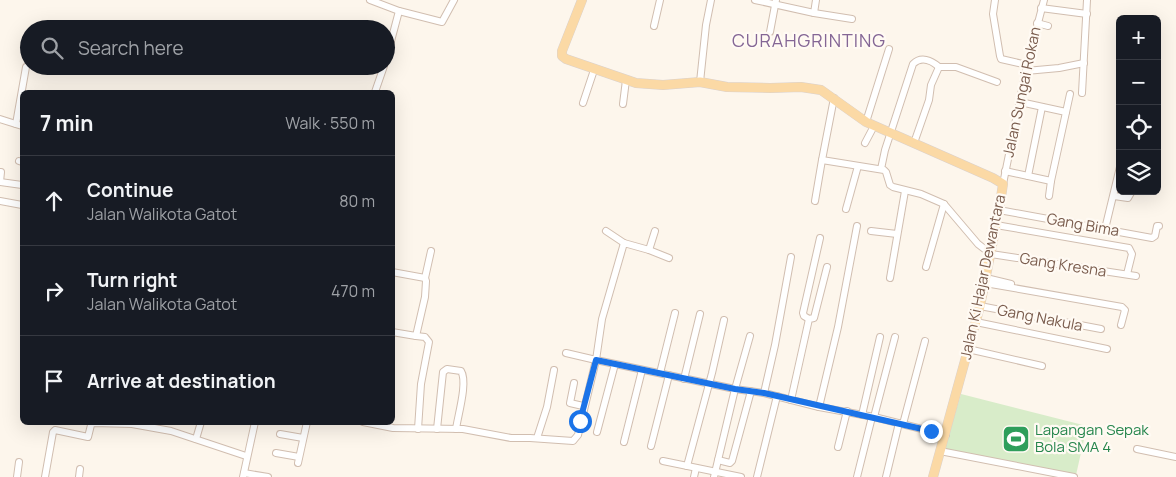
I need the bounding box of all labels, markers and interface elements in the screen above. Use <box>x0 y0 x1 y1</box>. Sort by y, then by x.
map controls <box>1116 15 1161 195</box>
button: + <box>1116 15 1161 60</box>
search box <box>20 20 395 75</box>
street label: Jalan Sungai Rokan <box>997 25 1046 159</box>
district label: CURAHGRINTING <box>732 28 886 52</box>
icon: search <box>38 34 66 62</box>
text: Search here <box>78 35 184 61</box>
button: − <box>1116 60 1161 105</box>
button: locate <box>1116 105 1161 150</box>
text: 7 min <box>40 109 93 137</box>
text: Walk · 550 m <box>285 112 375 134</box>
button: layers <box>1116 150 1161 195</box>
text: Continue <box>87 177 173 203</box>
icon: ahead <box>40 187 68 215</box>
text: 80 m <box>339 190 375 212</box>
street label: Jalan Ki Hajar Dewantara <box>955 192 1010 361</box>
text: Jalan Walikota Gatot <box>87 203 237 225</box>
street label: Gang Bima <box>1045 208 1121 241</box>
street label: Gang Kresna <box>1018 247 1108 282</box>
text: Turn right <box>87 267 177 293</box>
icon: right <box>40 277 68 305</box>
text: 470 m <box>331 280 375 302</box>
text: Jalan Walikota Gatot <box>87 293 237 315</box>
street label: Gang Nakula <box>996 299 1085 336</box>
icon: arrive <box>40 367 68 395</box>
text: Arrive at destination <box>87 368 276 394</box>
route start <box>569 410 592 433</box>
place label: Lapangan Sepak Bola SMA 4 <box>1035 419 1149 457</box>
route end <box>920 420 943 443</box>
sports icon: Lapangan Sepak Bola SMA 4 <box>1001 424 1031 454</box>

